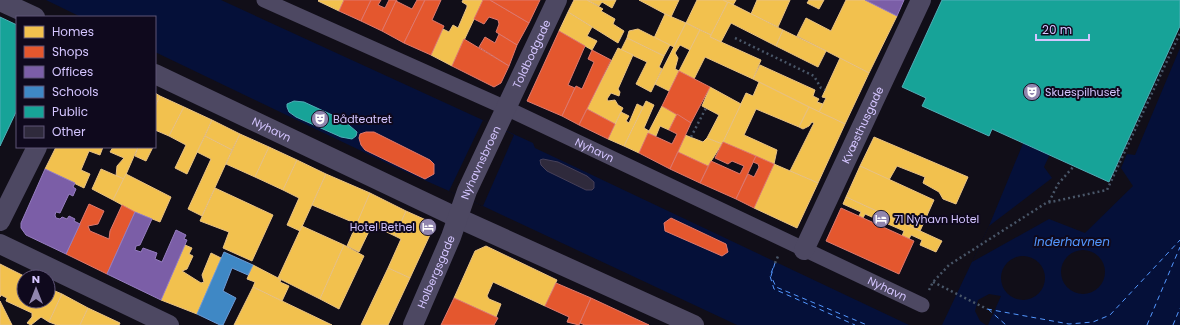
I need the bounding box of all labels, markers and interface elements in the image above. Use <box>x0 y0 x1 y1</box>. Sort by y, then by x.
legend <box>16 16 156 148</box>
scale bar <box>1036 16 1089 42</box>
street label: Toldbodgade <box>508 17 555 91</box>
text: 20 m <box>1042 21 1072 38</box>
text: Homes <box>52 23 94 40</box>
text: Shops <box>52 43 89 60</box>
text: Offices <box>52 63 93 80</box>
theatre icon: Skuespilhuset <box>1022 82 1042 102</box>
text: Schools <box>52 83 99 100</box>
street label: Kvæsthusgade <box>838 84 888 166</box>
place label: Skuespilhuset <box>1045 84 1120 100</box>
text: Public <box>52 103 88 120</box>
theatre icon: Bådteatret <box>310 109 330 129</box>
place label: Bådteatret <box>333 111 392 127</box>
street label: Nyhavn <box>249 113 294 146</box>
text: Other <box>52 123 86 140</box>
street label: Nyhavnsbroen <box>457 123 505 202</box>
street label: Nyhavn <box>572 134 617 166</box>
hotel icon: 71 Nyhavn Hotel <box>871 209 891 229</box>
place label: 71 Nyhavn Hotel <box>894 211 979 227</box>
hotel icon: Hotel Bethel <box>418 217 438 237</box>
place label: Hotel Bethel <box>350 219 415 235</box>
street label: Holbergsgade <box>413 233 459 311</box>
water label: Inderhavnen <box>1034 233 1110 250</box>
north arrow <box>16 269 56 309</box>
text: N <box>32 271 40 287</box>
street label: Nyhavn <box>865 272 910 305</box>

